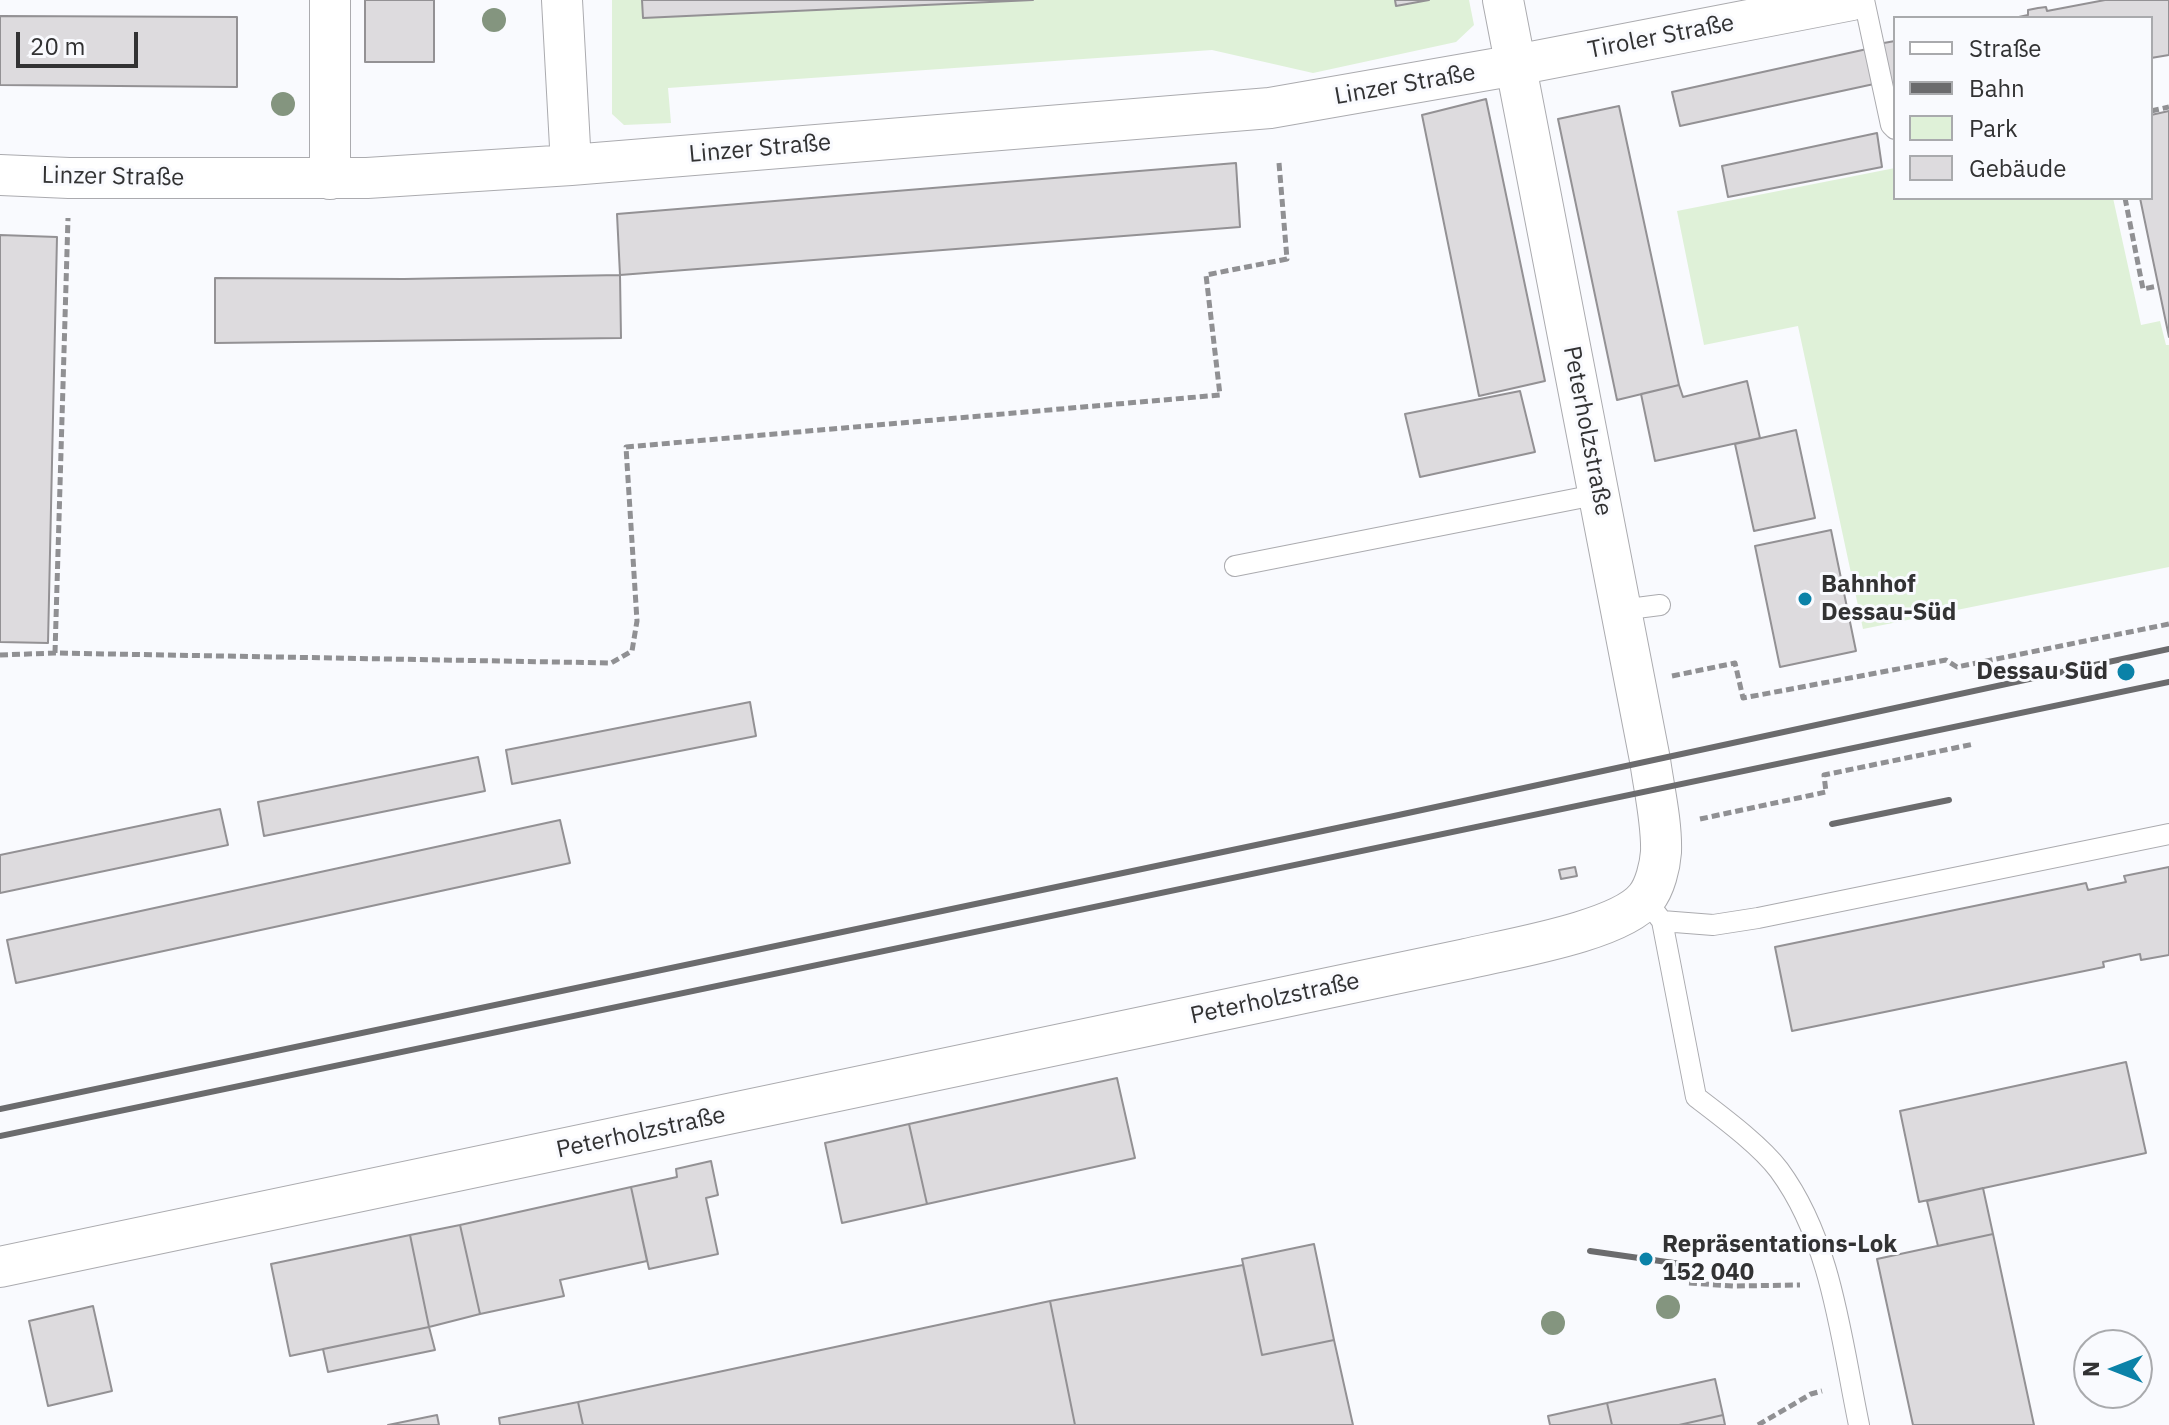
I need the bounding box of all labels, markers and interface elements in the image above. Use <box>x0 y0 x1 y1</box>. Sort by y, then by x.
street label: Tiroler Straße <box>1585 9 1737 65</box>
scale bar <box>20 16 142 66</box>
legend <box>1893 16 2153 200</box>
text: 20 m <box>30 30 85 62</box>
text: Straße <box>1969 32 2041 64</box>
street label: Linzer Straße <box>1332 58 1478 112</box>
text: Bahn <box>1969 72 2025 104</box>
text: Park <box>1969 112 2018 144</box>
street label: Linzer Straße <box>688 128 832 170</box>
text: Gebäude <box>1969 152 2066 184</box>
street label: Linzer Straße <box>41 161 185 193</box>
street label: Peterholzstraße <box>1556 344 1618 518</box>
place label: Bahnhof Dessau-Süd <box>1821 571 1956 627</box>
marker: Bahnhof Dessau-Süd <box>1796 590 1814 608</box>
place label: Dessau Süd <box>1976 658 2108 686</box>
marker: Dessau Süd <box>2115 661 2137 683</box>
street label: Peterholzstraße <box>1188 967 1362 1031</box>
street label: Peterholzstraße <box>554 1101 728 1165</box>
place label: Repräsentations-Lok 152 040 <box>1662 1231 1897 1287</box>
marker: Repräsentations-Lok 152 040 <box>1637 1250 1655 1268</box>
north arrow <box>2073 1329 2153 1409</box>
text: N <box>2076 1361 2105 1377</box>

